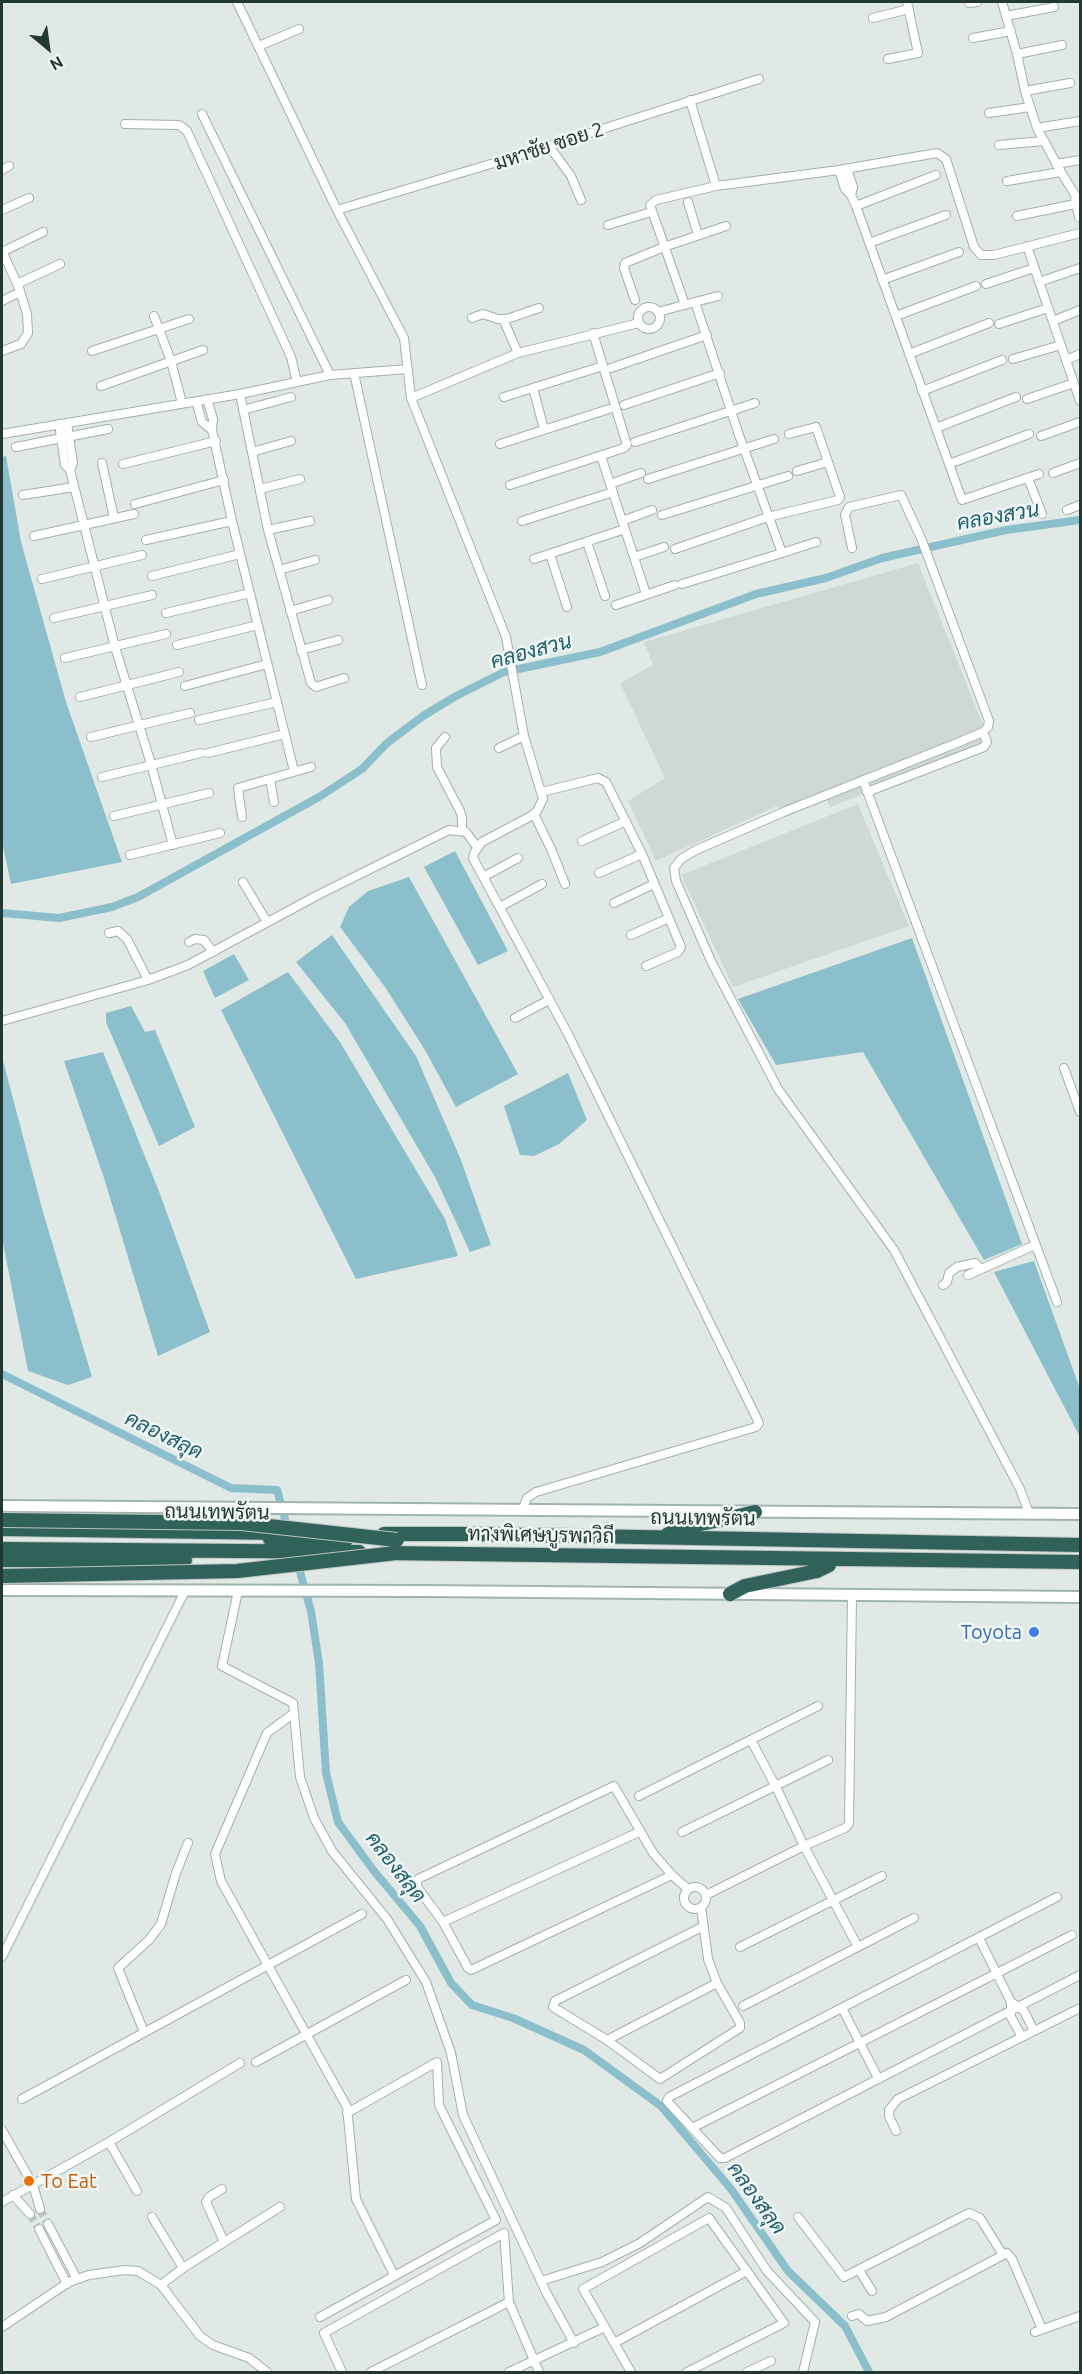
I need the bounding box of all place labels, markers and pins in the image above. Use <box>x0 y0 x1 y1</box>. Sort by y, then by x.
place label: Toyota <box>961 1620 1022 1644</box>
marker: Toyota <box>1027 1625 1041 1639</box>
place label: To Eat <box>41 2169 97 2193</box>
marker: To Eat <box>22 2174 36 2188</box>

